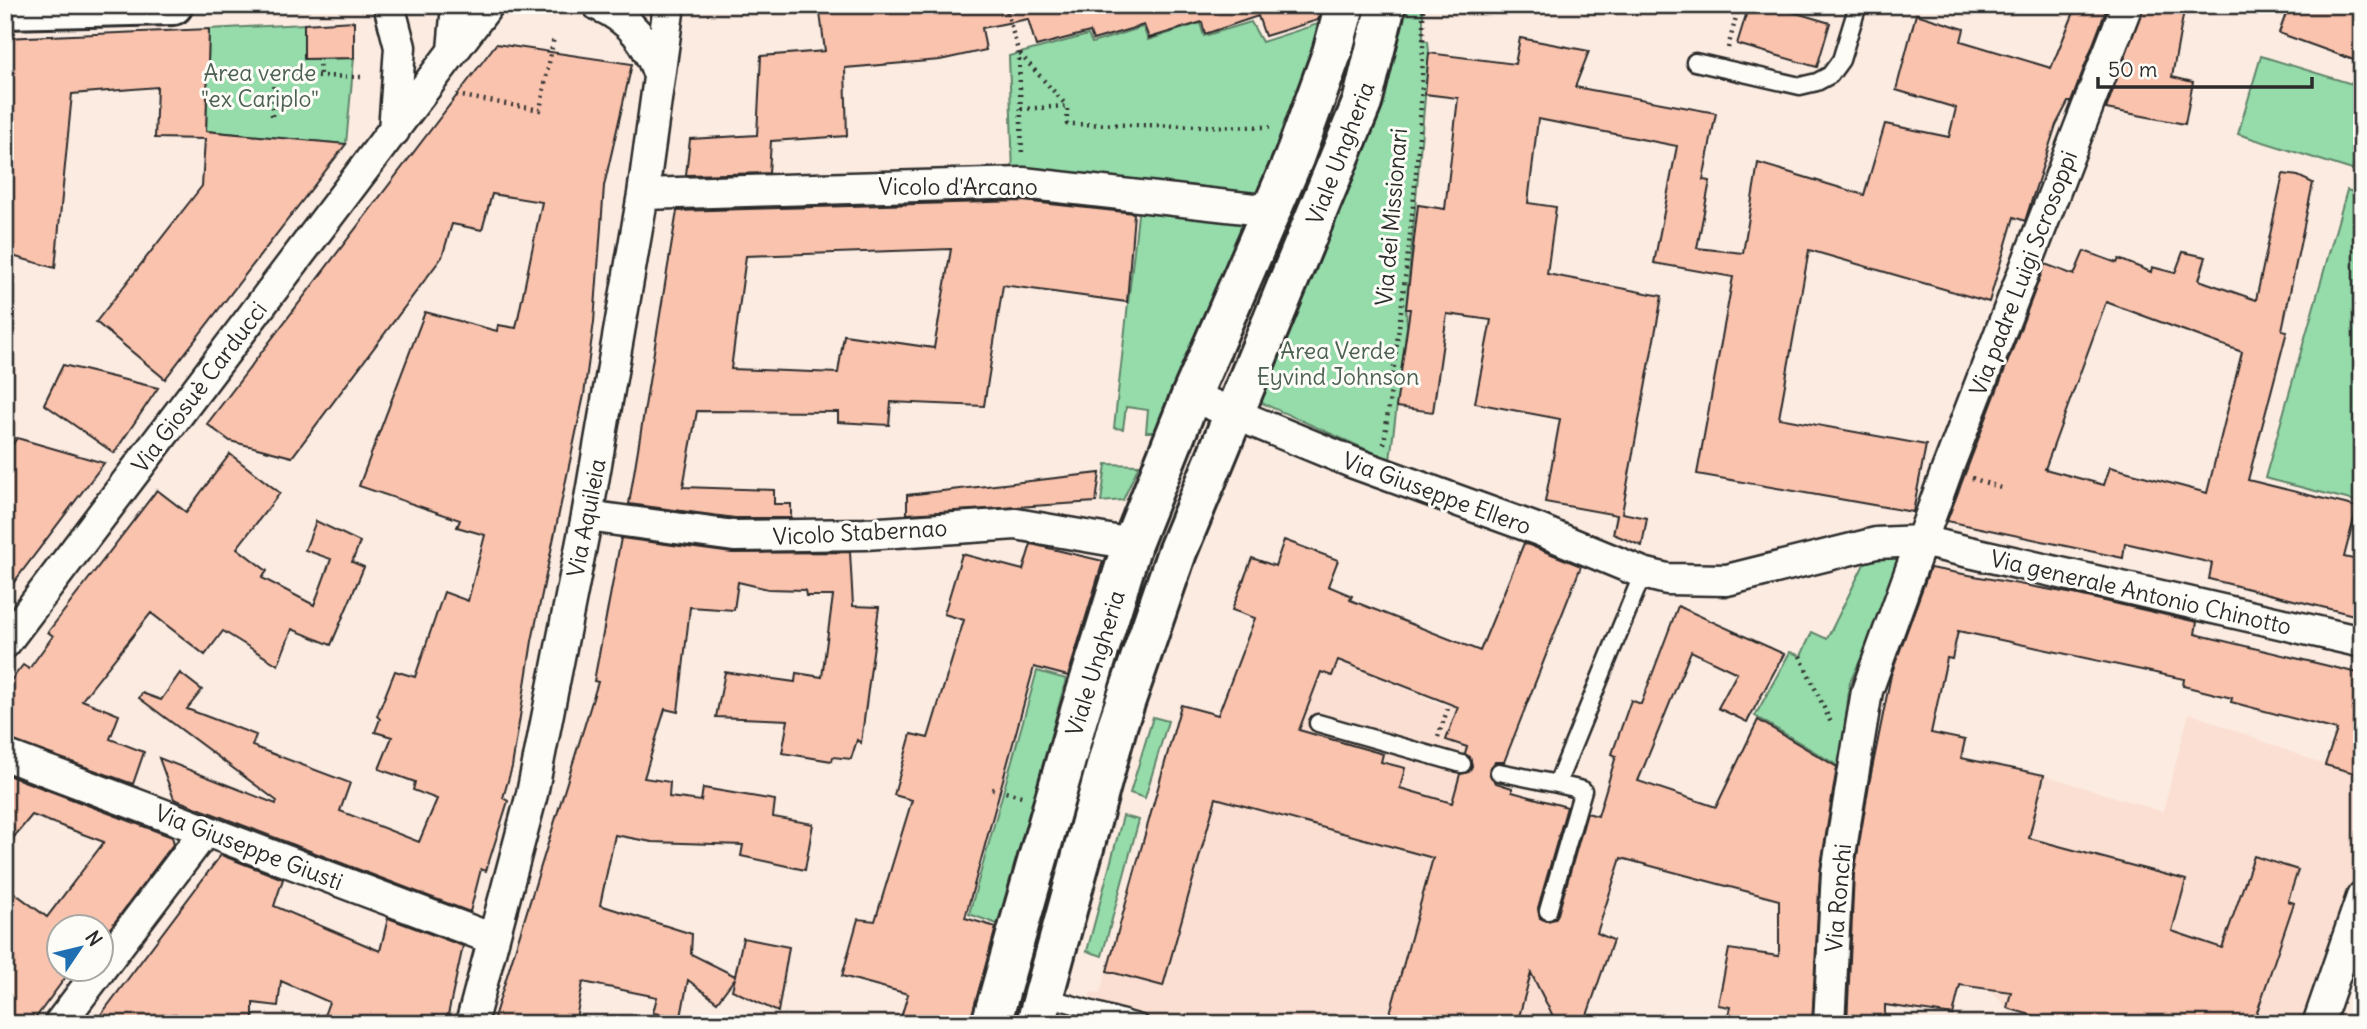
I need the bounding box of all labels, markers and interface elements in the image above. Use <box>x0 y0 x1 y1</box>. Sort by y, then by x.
scale bar <box>2098 46 2311 90</box>
text: 50 m <box>2108 56 2157 83</box>
park label: Area verde "ex Cariplo" <box>201 58 319 113</box>
street label: Viale Ungheria <box>1299 77 1381 229</box>
street label: Via dei Missionari <box>1369 127 1413 307</box>
street label: Via padre Luigi Scrosoppi <box>1963 146 2083 400</box>
street label: Vicolo d'Arcano <box>878 172 1038 201</box>
street label: Via Giosuè Carducci <box>125 296 273 478</box>
park label: Area Verde Eyvind Johnson <box>1257 336 1419 391</box>
street label: Via Giuseppe Ellero <box>1339 445 1535 541</box>
street label: Via Aquileia <box>560 456 612 580</box>
street label: Vicolo Stabernao <box>772 513 948 551</box>
street label: Via generale Antonio Chinotto <box>1988 543 2294 641</box>
street label: Viale Ungheria <box>1059 587 1131 739</box>
street label: Via Giuseppe Giusti <box>151 798 347 896</box>
street label: Via Ronchi <box>1819 842 1857 954</box>
north arrow <box>46 914 116 984</box>
text: N <box>80 926 108 951</box>

